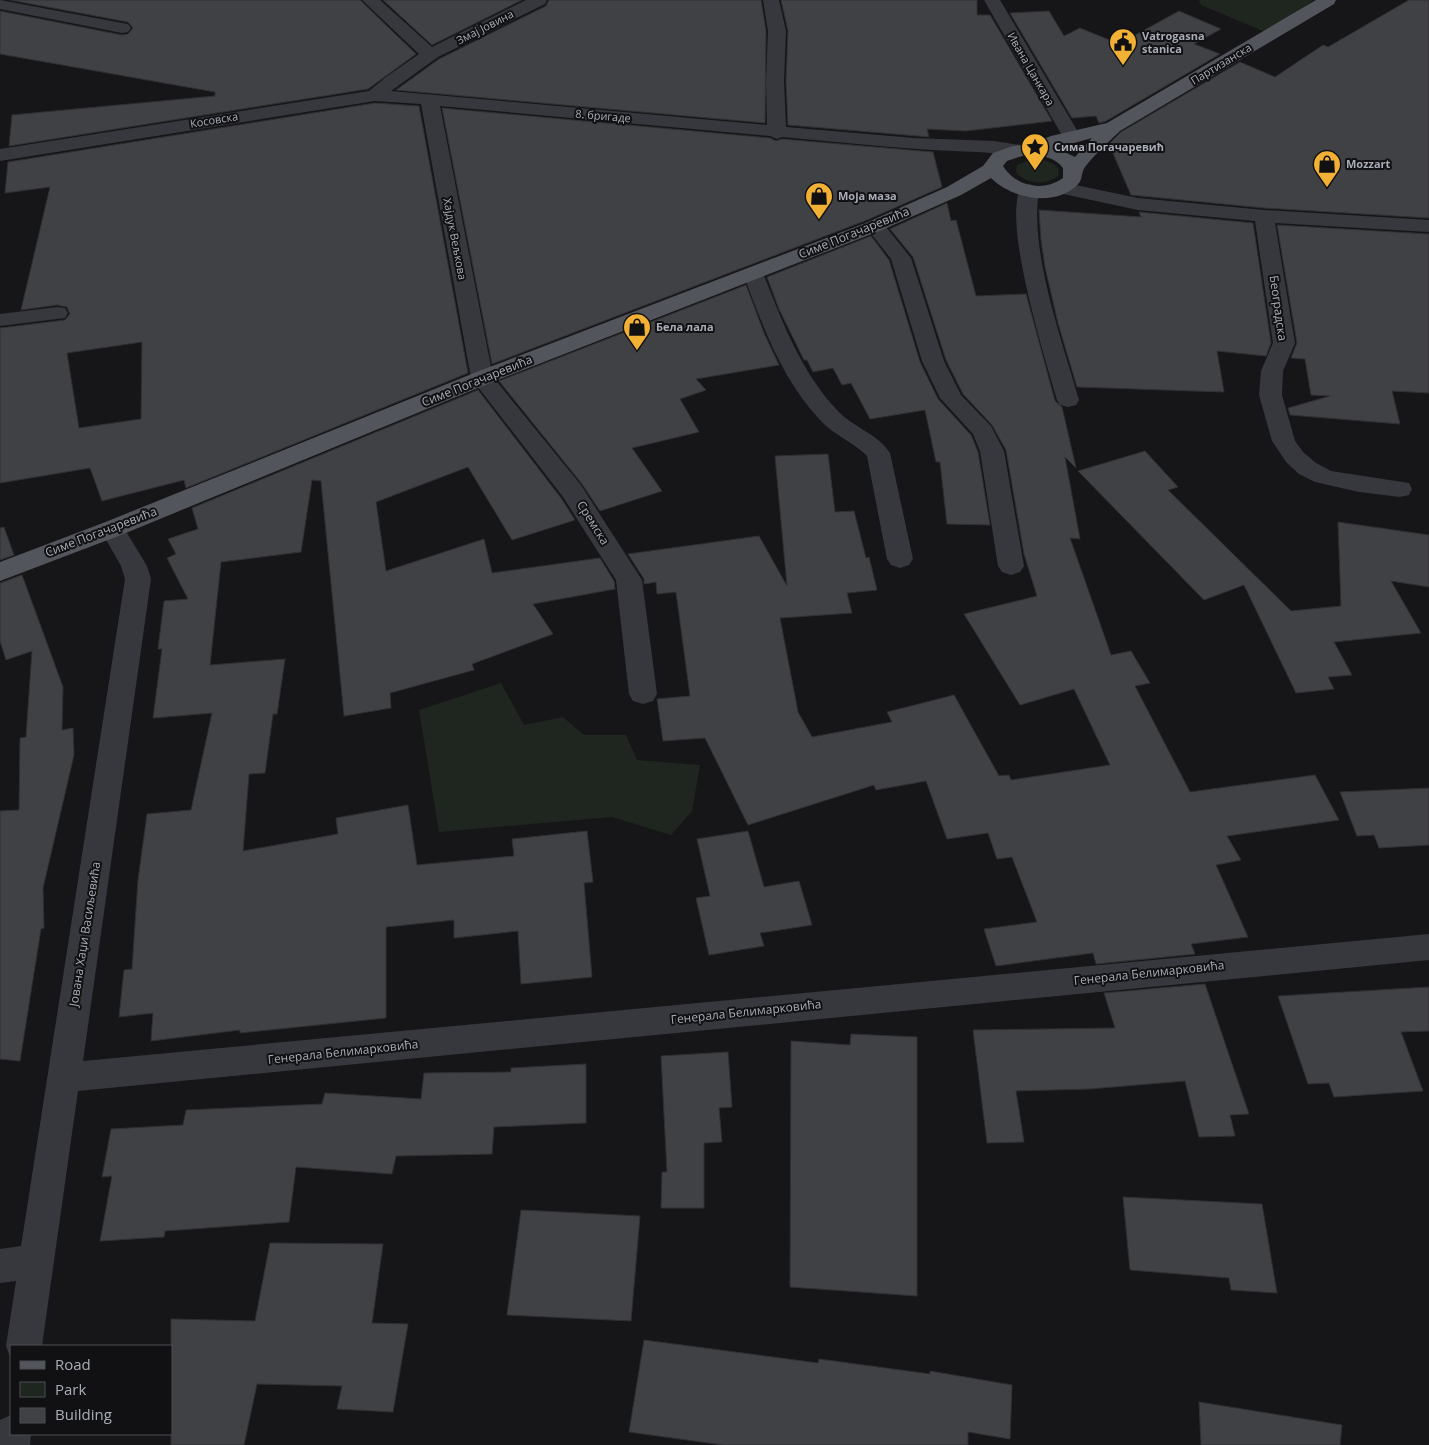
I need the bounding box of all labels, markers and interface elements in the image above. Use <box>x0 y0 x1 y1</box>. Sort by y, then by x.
street label: Змај Јовина <box>454 6 516 47</box>
public building icon: Vatrogasna stanica <box>1108 27 1138 66</box>
place label: Vatrogasna stanica <box>1142 28 1205 56</box>
street label: Ивана Цанкара <box>1004 29 1059 108</box>
street label: Партизанска <box>1188 40 1254 88</box>
street label: 8. бригаде <box>575 106 631 125</box>
street label: Косовска <box>189 108 239 131</box>
place icon: Сима Погачаревић <box>1020 132 1050 171</box>
place label: Сима Погачаревић <box>1054 139 1164 154</box>
shop icon: Mozzart <box>1312 149 1342 188</box>
place label: Mozzart <box>1346 156 1391 171</box>
shop icon: Моја маза <box>804 181 834 220</box>
place label: Моја маза <box>838 188 897 203</box>
street label: Хајдук Вељкова <box>440 197 471 281</box>
street label: Симе Погачаревића <box>796 203 912 263</box>
street label: Београдска <box>1265 274 1292 342</box>
shop icon: Бела лала <box>622 312 652 351</box>
place label: Бела лала <box>656 319 714 334</box>
street label: Симе Погачаревића <box>419 351 535 411</box>
street label: Сремска <box>573 497 614 548</box>
street label: Симе Погачаревића <box>43 502 159 561</box>
street label: Јована Хаџи Васиљевића <box>65 860 104 1009</box>
street label: Генерала Белимарковића <box>1073 956 1225 989</box>
street label: Генерала Белимарковића <box>670 995 822 1028</box>
street label: Генерала Белимарковића <box>267 1035 419 1068</box>
legend <box>10 1345 172 1435</box>
text: Road <box>55 1354 91 1374</box>
text: Park <box>55 1379 86 1399</box>
text: Building <box>55 1404 112 1424</box>

